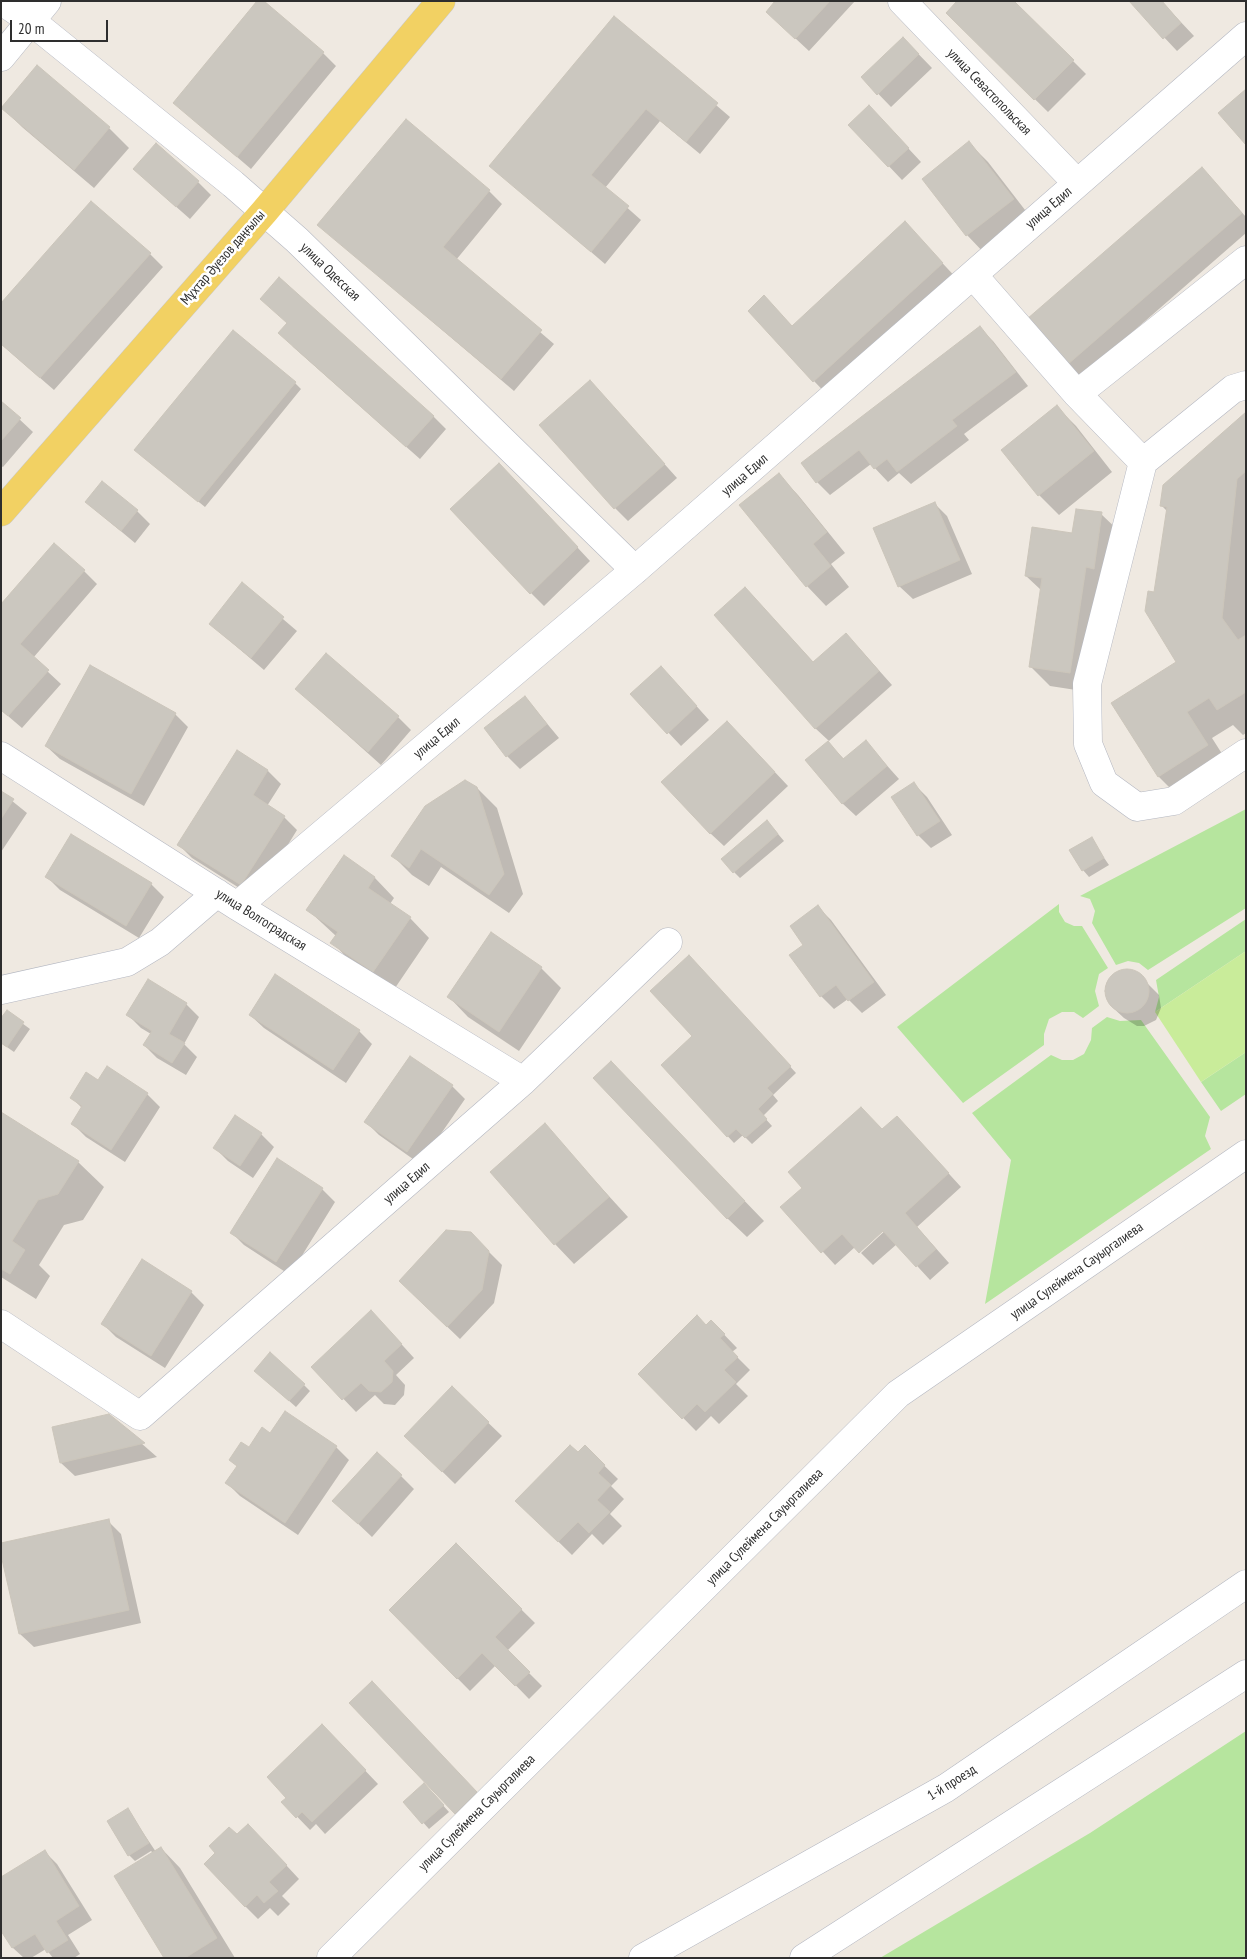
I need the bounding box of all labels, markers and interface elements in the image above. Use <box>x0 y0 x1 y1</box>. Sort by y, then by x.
scale bar <box>12 10 110 42</box>
text: 20 m <box>18 19 44 38</box>
street label: улица Севастопольская <box>943 45 1035 139</box>
street label: улица Едил <box>1022 183 1076 233</box>
street label: Мұхтар Әуезов даңғылы <box>177 207 269 309</box>
street label: улица Одесская <box>296 239 364 305</box>
street label: улица Едил <box>718 450 772 500</box>
street label: улица Едил <box>410 714 464 762</box>
street label: улица Волгоградская <box>213 885 309 955</box>
street label: улица Едил <box>380 1158 434 1208</box>
street label: улица Сулеймена Сауыргалиева <box>1008 1219 1146 1323</box>
street label: улица Сулеймена Сауыргалиева <box>703 1465 827 1589</box>
street label: улица Сулеймена Сауыргалиева <box>415 1751 539 1875</box>
street label: 1-й проезд <box>924 1761 980 1805</box>

